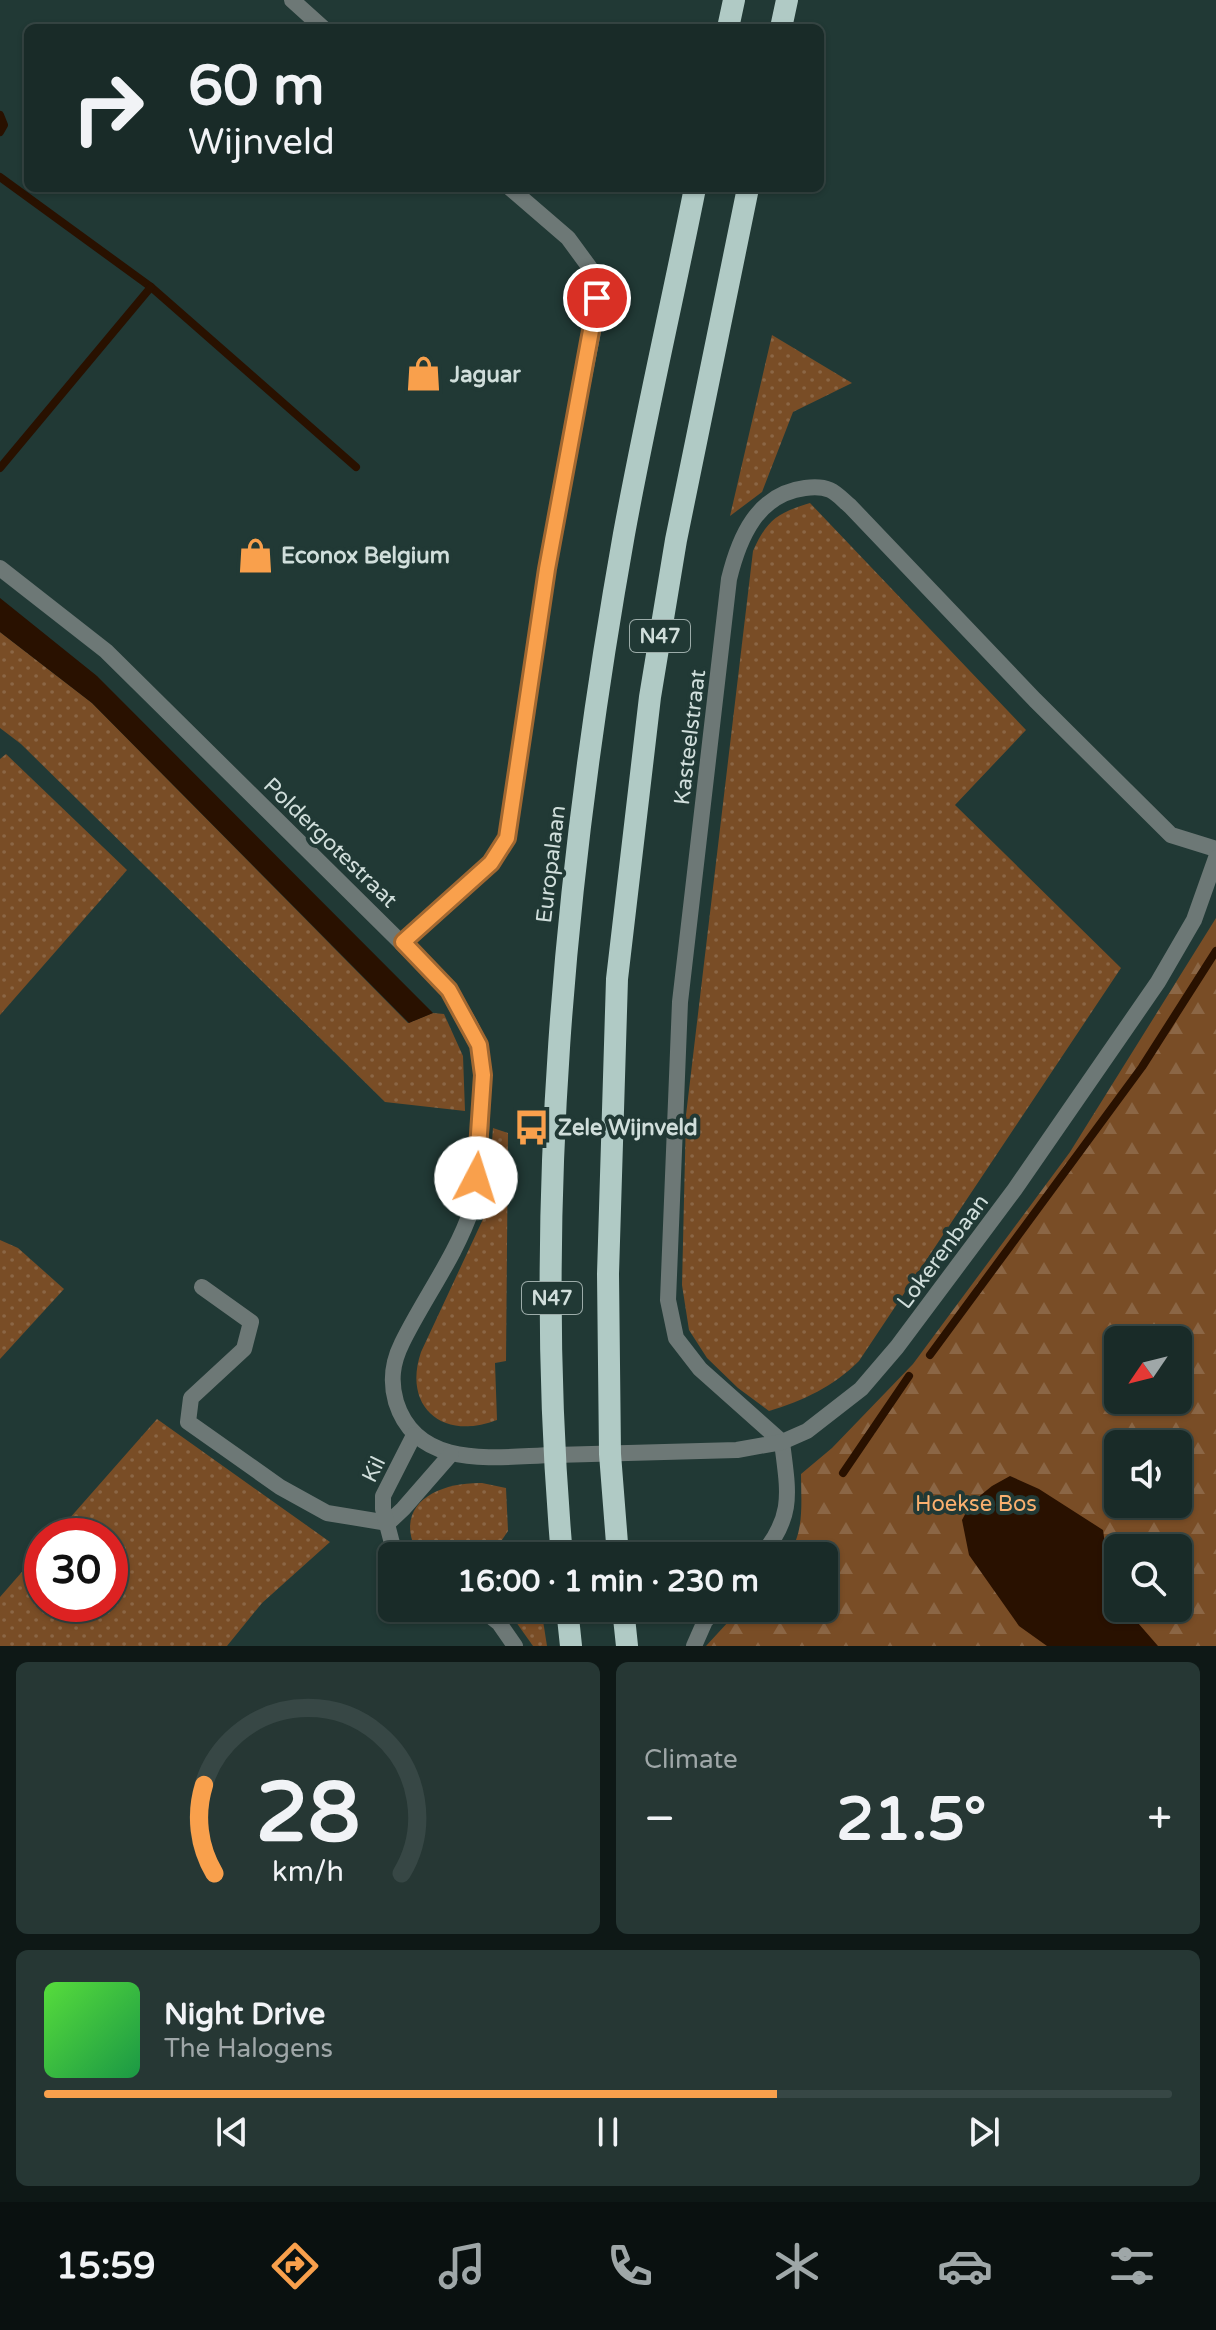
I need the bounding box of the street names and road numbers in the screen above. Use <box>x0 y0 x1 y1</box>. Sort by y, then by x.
road number: N47 <box>630 620 690 652</box>
street label: Kasteelstraat <box>669 668 711 806</box>
street label: Poldergotestraat <box>258 772 403 913</box>
street label: Europalaan <box>531 804 571 925</box>
street label: Lokerenbaan <box>891 1189 994 1314</box>
road number: N47 <box>522 1282 582 1314</box>
street label: Kil <box>357 1452 391 1487</box>

